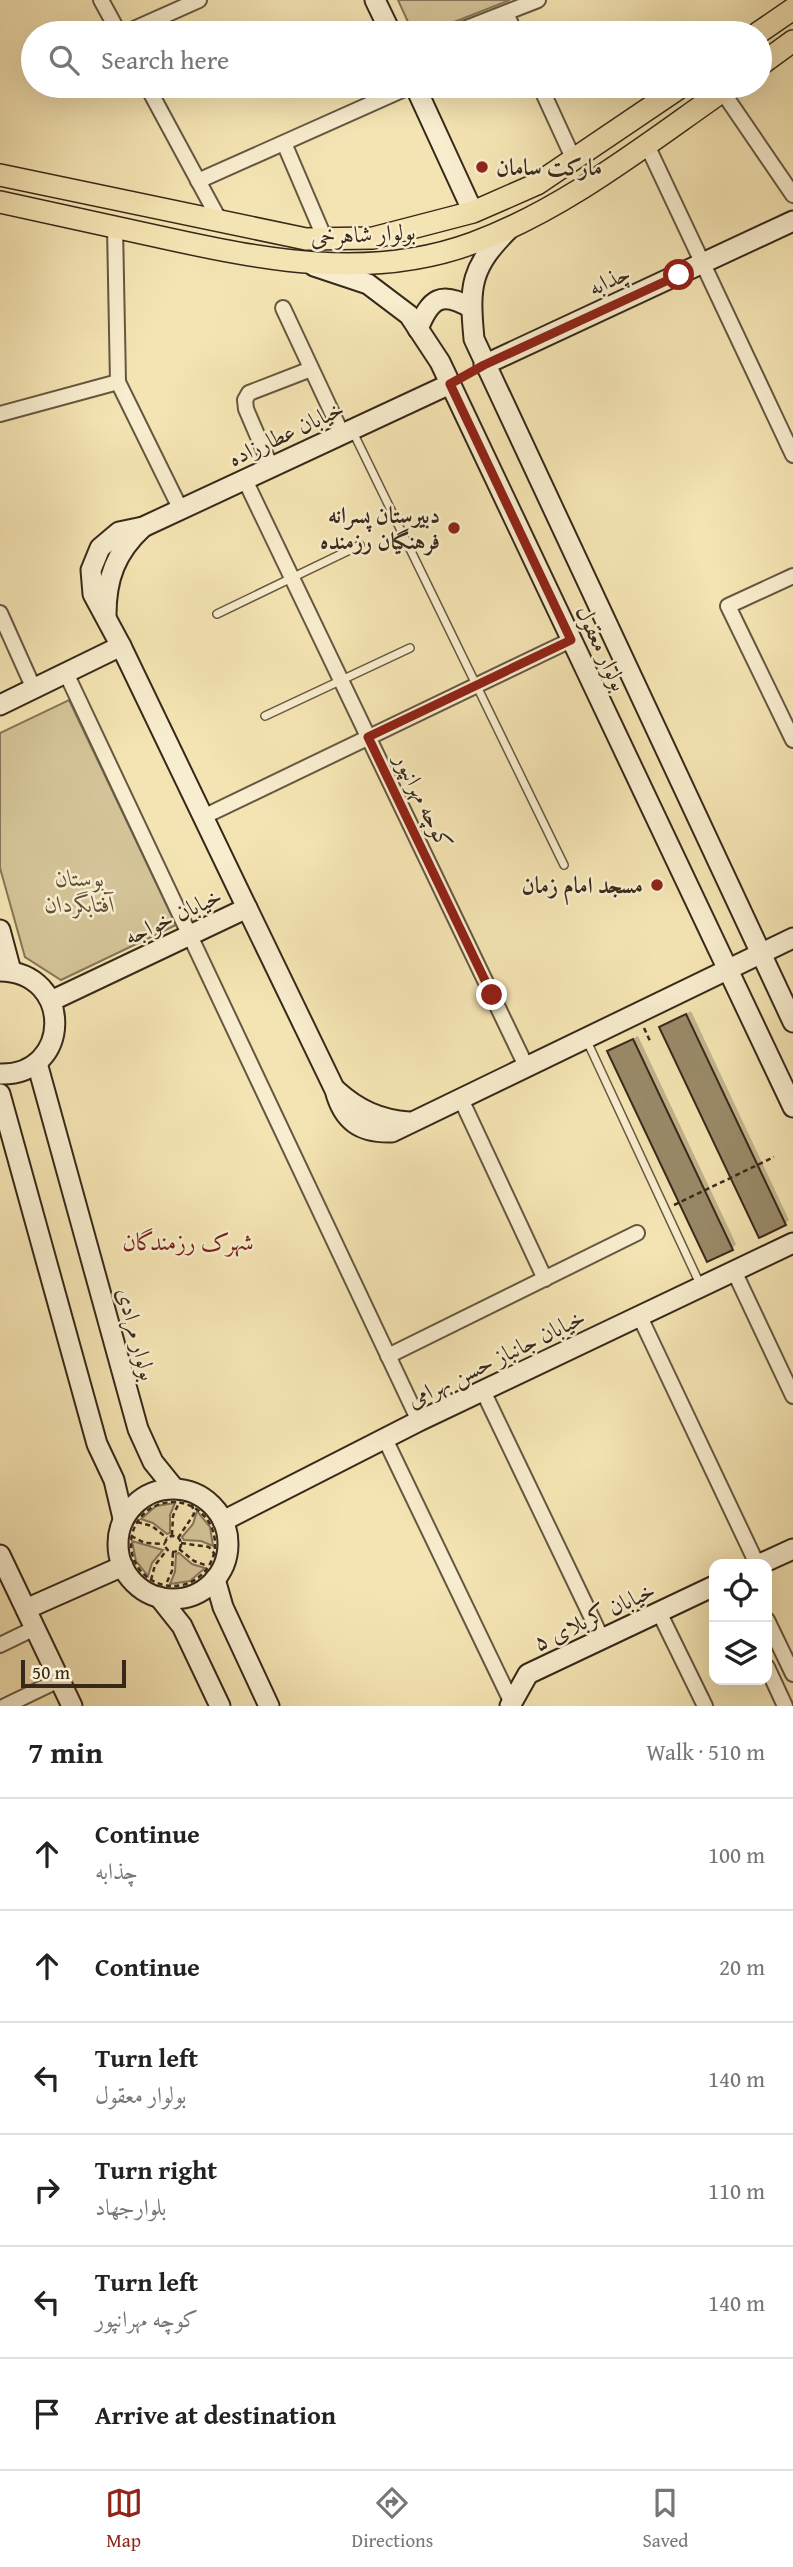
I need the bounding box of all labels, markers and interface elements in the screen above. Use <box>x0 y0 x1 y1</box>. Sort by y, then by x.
search box <box>21 21 772 98</box>
text: Search here <box>101 40 229 79</box>
icon: search <box>45 41 83 79</box>
place label: مارکت سامان <box>496 150 602 183</box>
marker: مارکت سامان <box>474 159 490 175</box>
street label: بولوار شاهرخی <box>310 214 416 253</box>
street label: چذابه <box>582 256 635 304</box>
route start <box>663 259 694 290</box>
street label: خیابان عطارزاده <box>222 391 349 474</box>
place label: دبیرستان پسرانه فرهنگیان رزمنده <box>320 498 440 557</box>
marker: دبیرستان پسرانه فرهنگیان رزمنده <box>446 520 462 536</box>
street label: بولوار معقول <box>568 599 637 696</box>
street label: کوچه مهرانپور <box>386 745 462 854</box>
park label: بوستان آفتابگردان <box>45 861 115 920</box>
place label: مسجد امام زمان <box>522 868 643 906</box>
marker: مسجد امام زمان <box>649 877 665 893</box>
street label: خیابان خواجه <box>118 879 227 953</box>
route end <box>476 979 507 1010</box>
district label: شهرک رزمندگان <box>122 1224 254 1259</box>
street label: بولوار مرادی <box>109 1284 166 1384</box>
street label: خیابان جانباز حسن بهرامی <box>401 1300 591 1415</box>
map controls <box>709 1559 772 1685</box>
button: locate <box>709 1559 772 1622</box>
street label: خیابان کربلای ۵ <box>527 1573 660 1658</box>
button: layers <box>709 1622 772 1685</box>
scale bar <box>21 1657 126 1689</box>
text: 50 m <box>32 1658 70 1686</box>
text: 7 min <box>28 1730 103 1774</box>
text: Walk · 510 m <box>646 1735 765 1768</box>
text: Continue <box>95 1814 200 1853</box>
icon: ahead <box>28 1835 66 1873</box>
text: 100 m <box>708 1838 765 1871</box>
text: چذابه <box>95 1854 138 1887</box>
icon: ahead <box>28 1947 66 1985</box>
text: Continue <box>95 1947 200 1986</box>
text: 20 m <box>719 1950 765 1983</box>
text: Turn left <box>95 2038 198 2077</box>
icon: left <box>28 2059 66 2097</box>
text: 140 m <box>708 2062 765 2095</box>
text: بولوار معقول <box>95 2078 186 2111</box>
text: Turn right <box>95 2150 217 2189</box>
icon: right <box>28 2171 66 2209</box>
text: 110 m <box>708 2174 765 2207</box>
text: بلوارجهاد <box>95 2190 166 2223</box>
text: Turn left <box>95 2262 198 2301</box>
icon: left <box>28 2283 66 2321</box>
text: 140 m <box>708 2286 765 2319</box>
text: کوچه مهرانپور <box>95 2302 198 2335</box>
icon: arrive <box>28 2395 66 2433</box>
text: Arrive at destination <box>95 2395 336 2434</box>
tab: Map <box>105 2484 143 2554</box>
tab: Directions <box>352 2484 433 2554</box>
tab: Saved <box>642 2484 688 2554</box>

